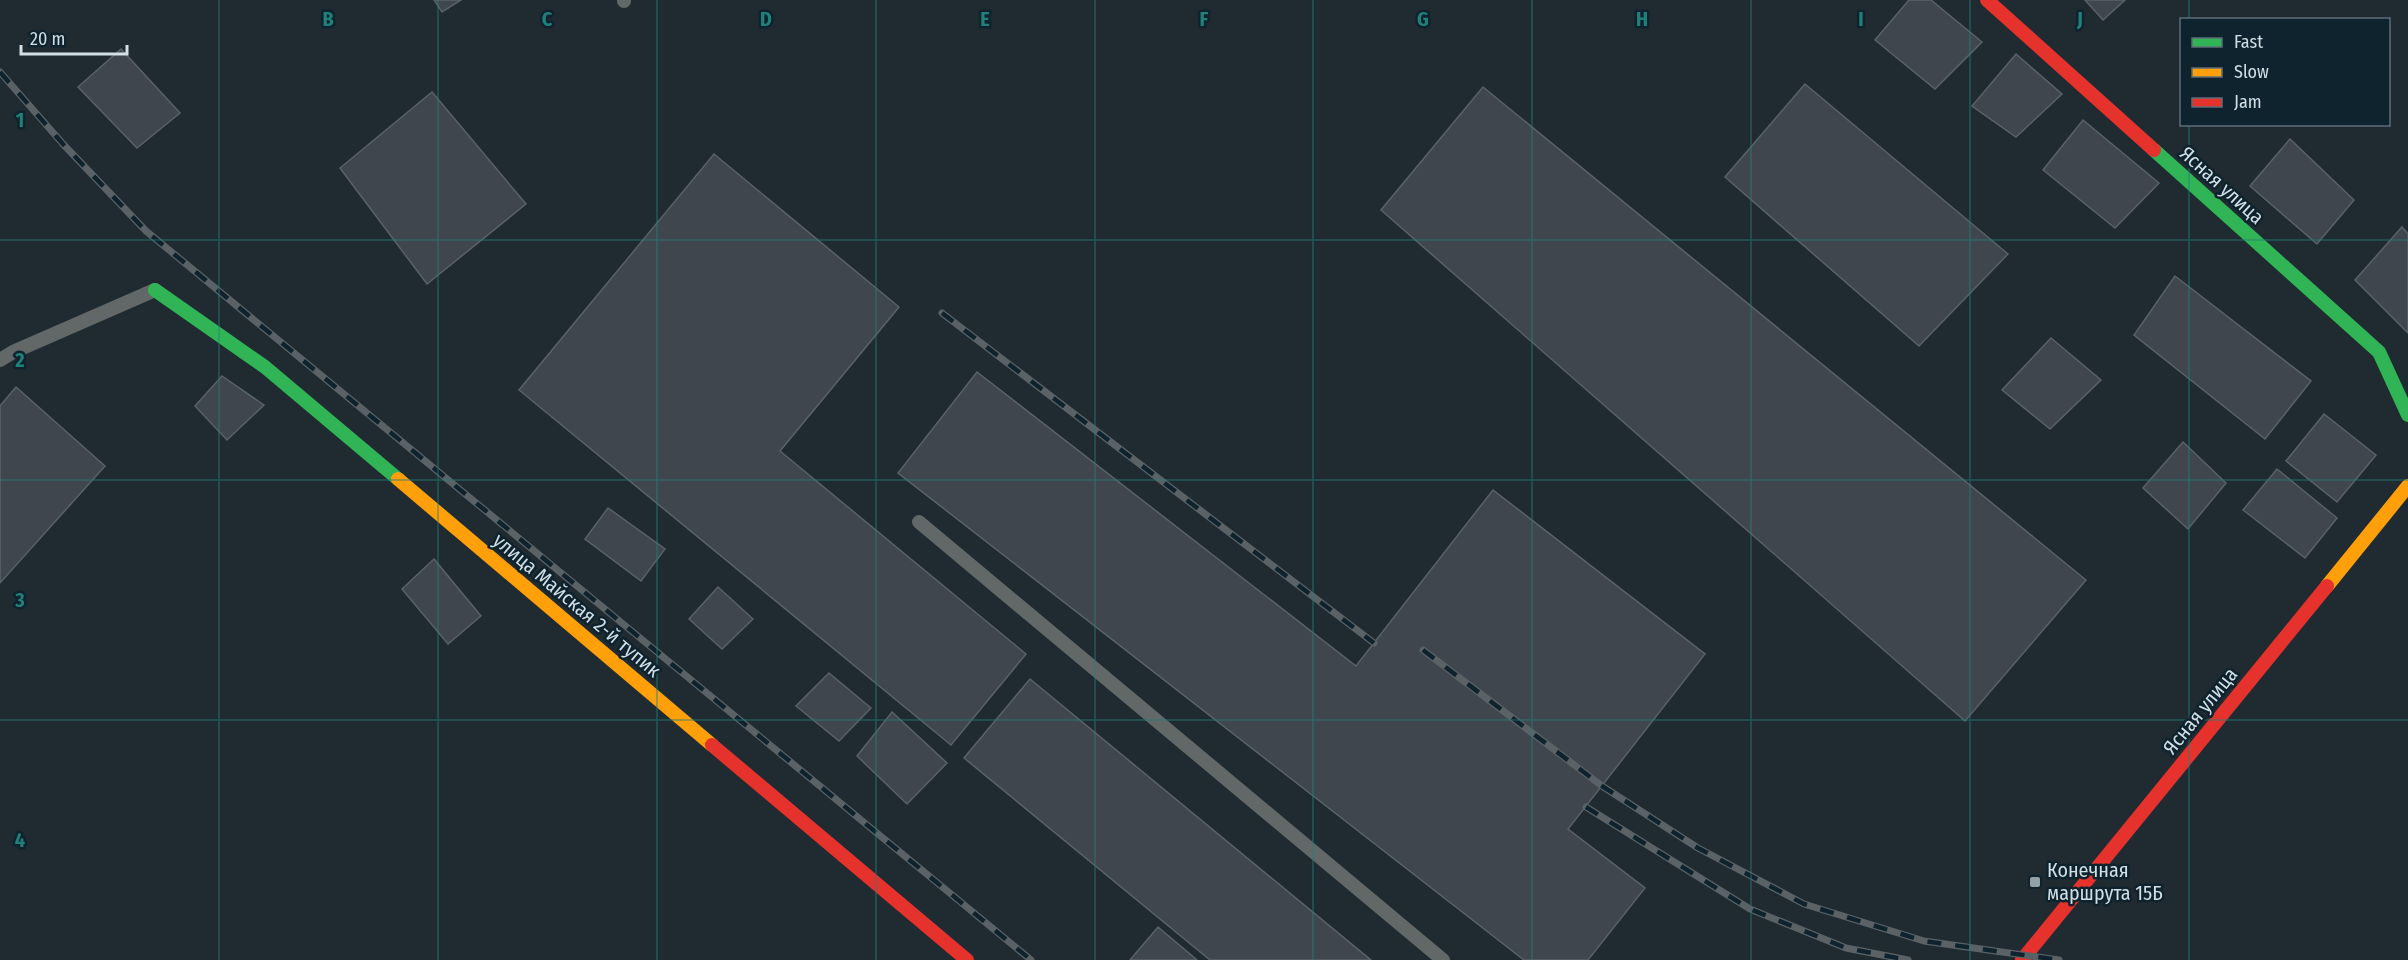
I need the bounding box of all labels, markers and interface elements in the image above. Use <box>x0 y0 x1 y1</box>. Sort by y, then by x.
text: B <box>322 7 334 31</box>
text: C <box>542 7 553 31</box>
text: D <box>760 7 772 31</box>
text: E <box>980 7 990 31</box>
text: F <box>1200 7 1209 31</box>
text: G <box>1417 7 1429 31</box>
text: H <box>1636 7 1648 31</box>
text: I <box>1858 7 1864 31</box>
text: J <box>2076 7 2083 31</box>
scale bar <box>21 18 128 56</box>
legend <box>2180 18 2390 126</box>
text: 20 m <box>30 28 65 50</box>
text: Fast <box>2234 31 2263 53</box>
text: Slow <box>2234 61 2269 83</box>
text: Jam <box>2234 91 2262 113</box>
text: 1 <box>16 108 24 132</box>
street label: Ясная улица <box>2175 141 2269 229</box>
text: 2 <box>14 348 25 372</box>
street label: улица Майская 2-й тупик <box>488 528 666 682</box>
text: 3 <box>14 588 25 612</box>
street label: Ясная улица <box>2158 663 2242 759</box>
text: 4 <box>15 828 25 852</box>
place label: Конечная маршрута 15Б <box>2047 858 2163 905</box>
marker: Конечная маршрута 15Б <box>2028 875 2042 889</box>

